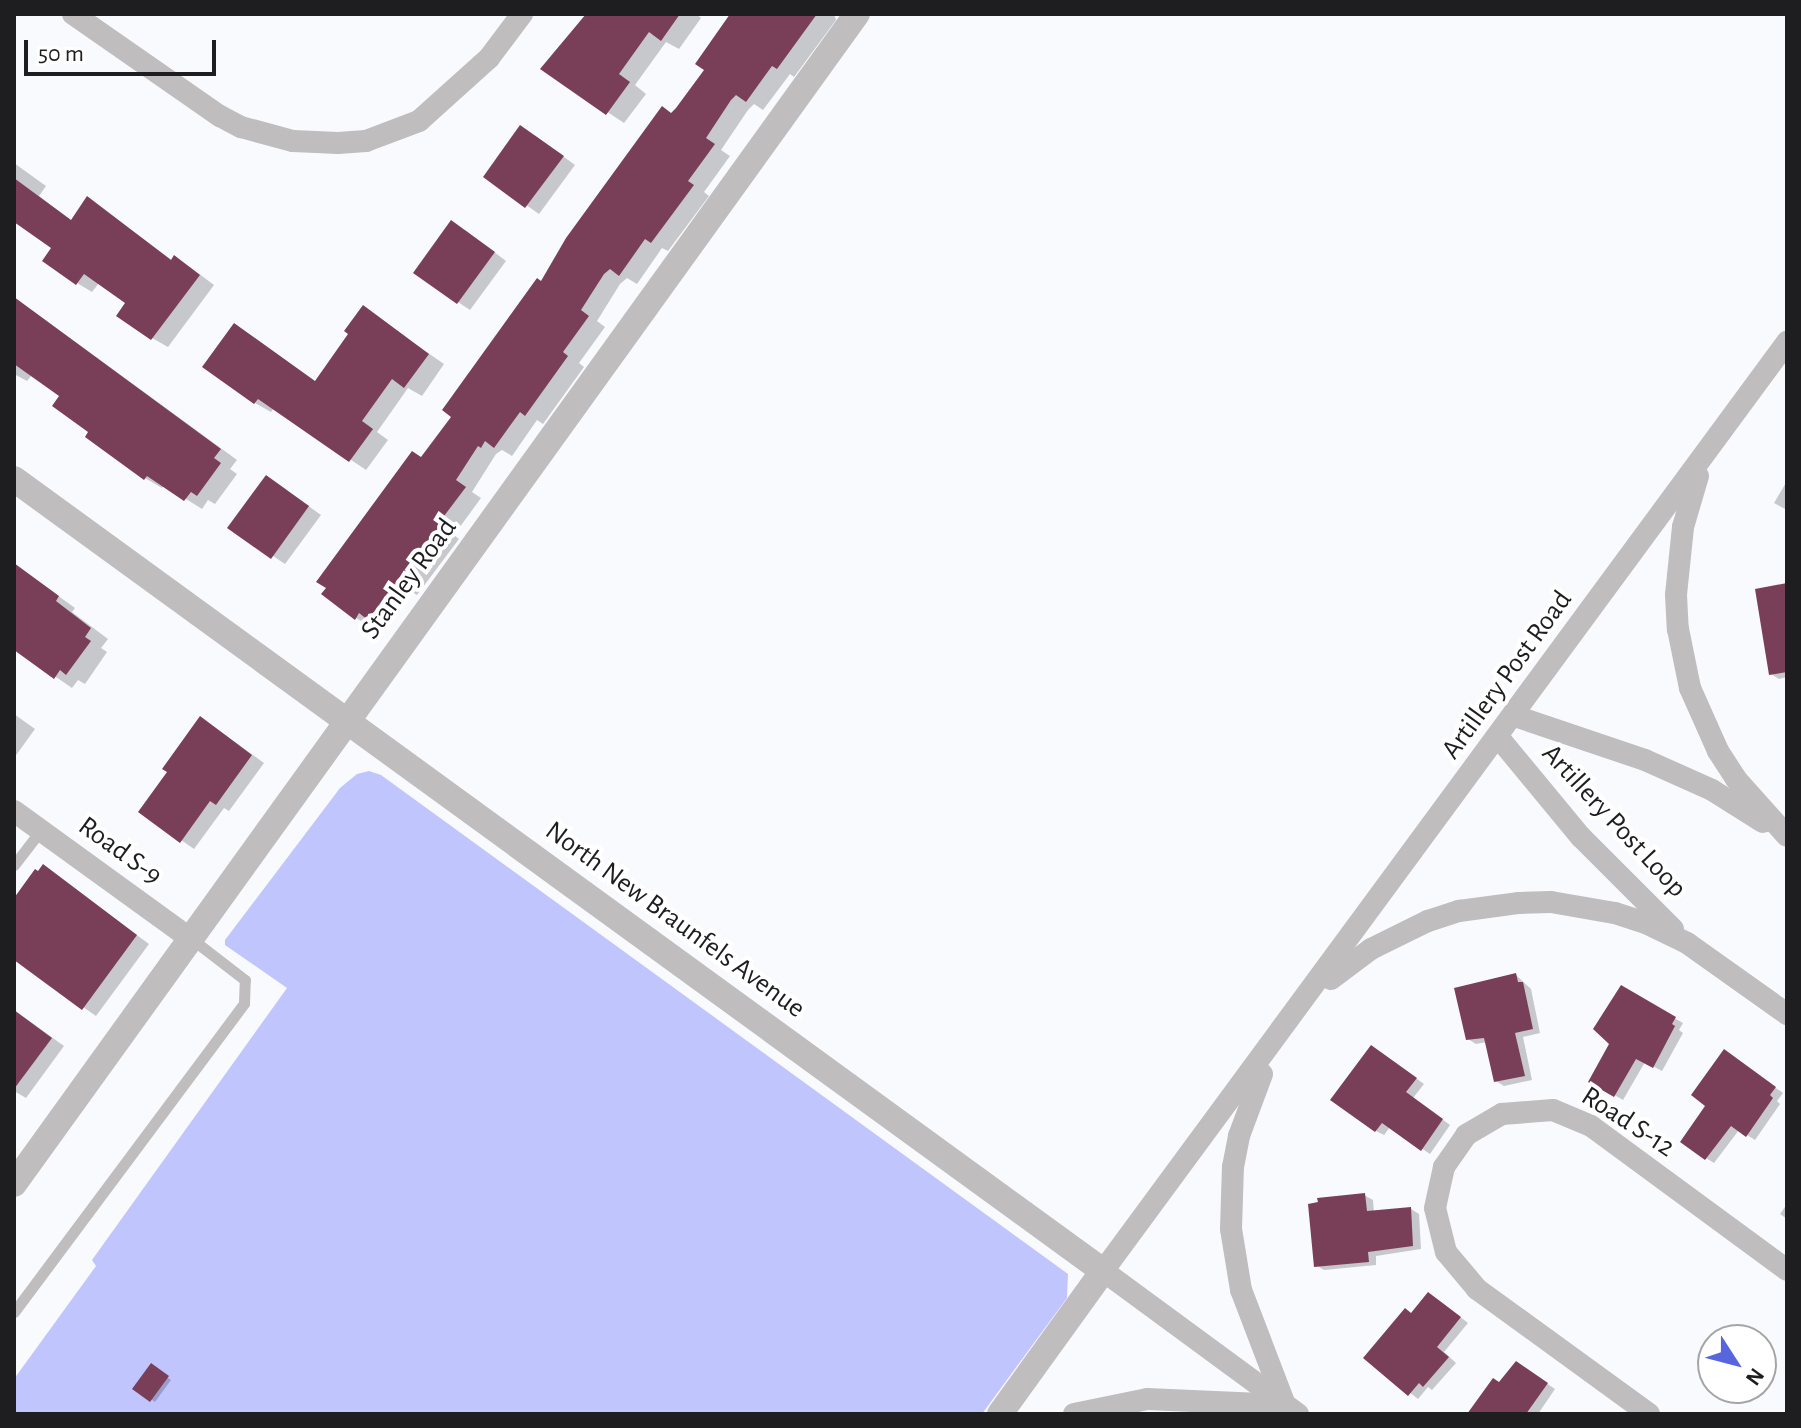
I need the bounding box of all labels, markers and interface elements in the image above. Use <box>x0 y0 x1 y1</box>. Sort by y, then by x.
scale bar <box>28 24 220 74</box>
text: 50 m <box>38 42 84 66</box>
street label: Stanley Road <box>354 512 464 646</box>
street label: Artillery Post Road <box>1435 584 1579 766</box>
street label: Artillery Post Loop <box>1534 737 1694 905</box>
street label: Road S-9 <box>72 809 168 893</box>
street label: North New Braunfels Avenue <box>538 814 812 1026</box>
street label: Road S-12 <box>1575 1079 1681 1165</box>
north arrow <box>1697 1324 1777 1404</box>
text: N <box>1741 1364 1768 1390</box>

